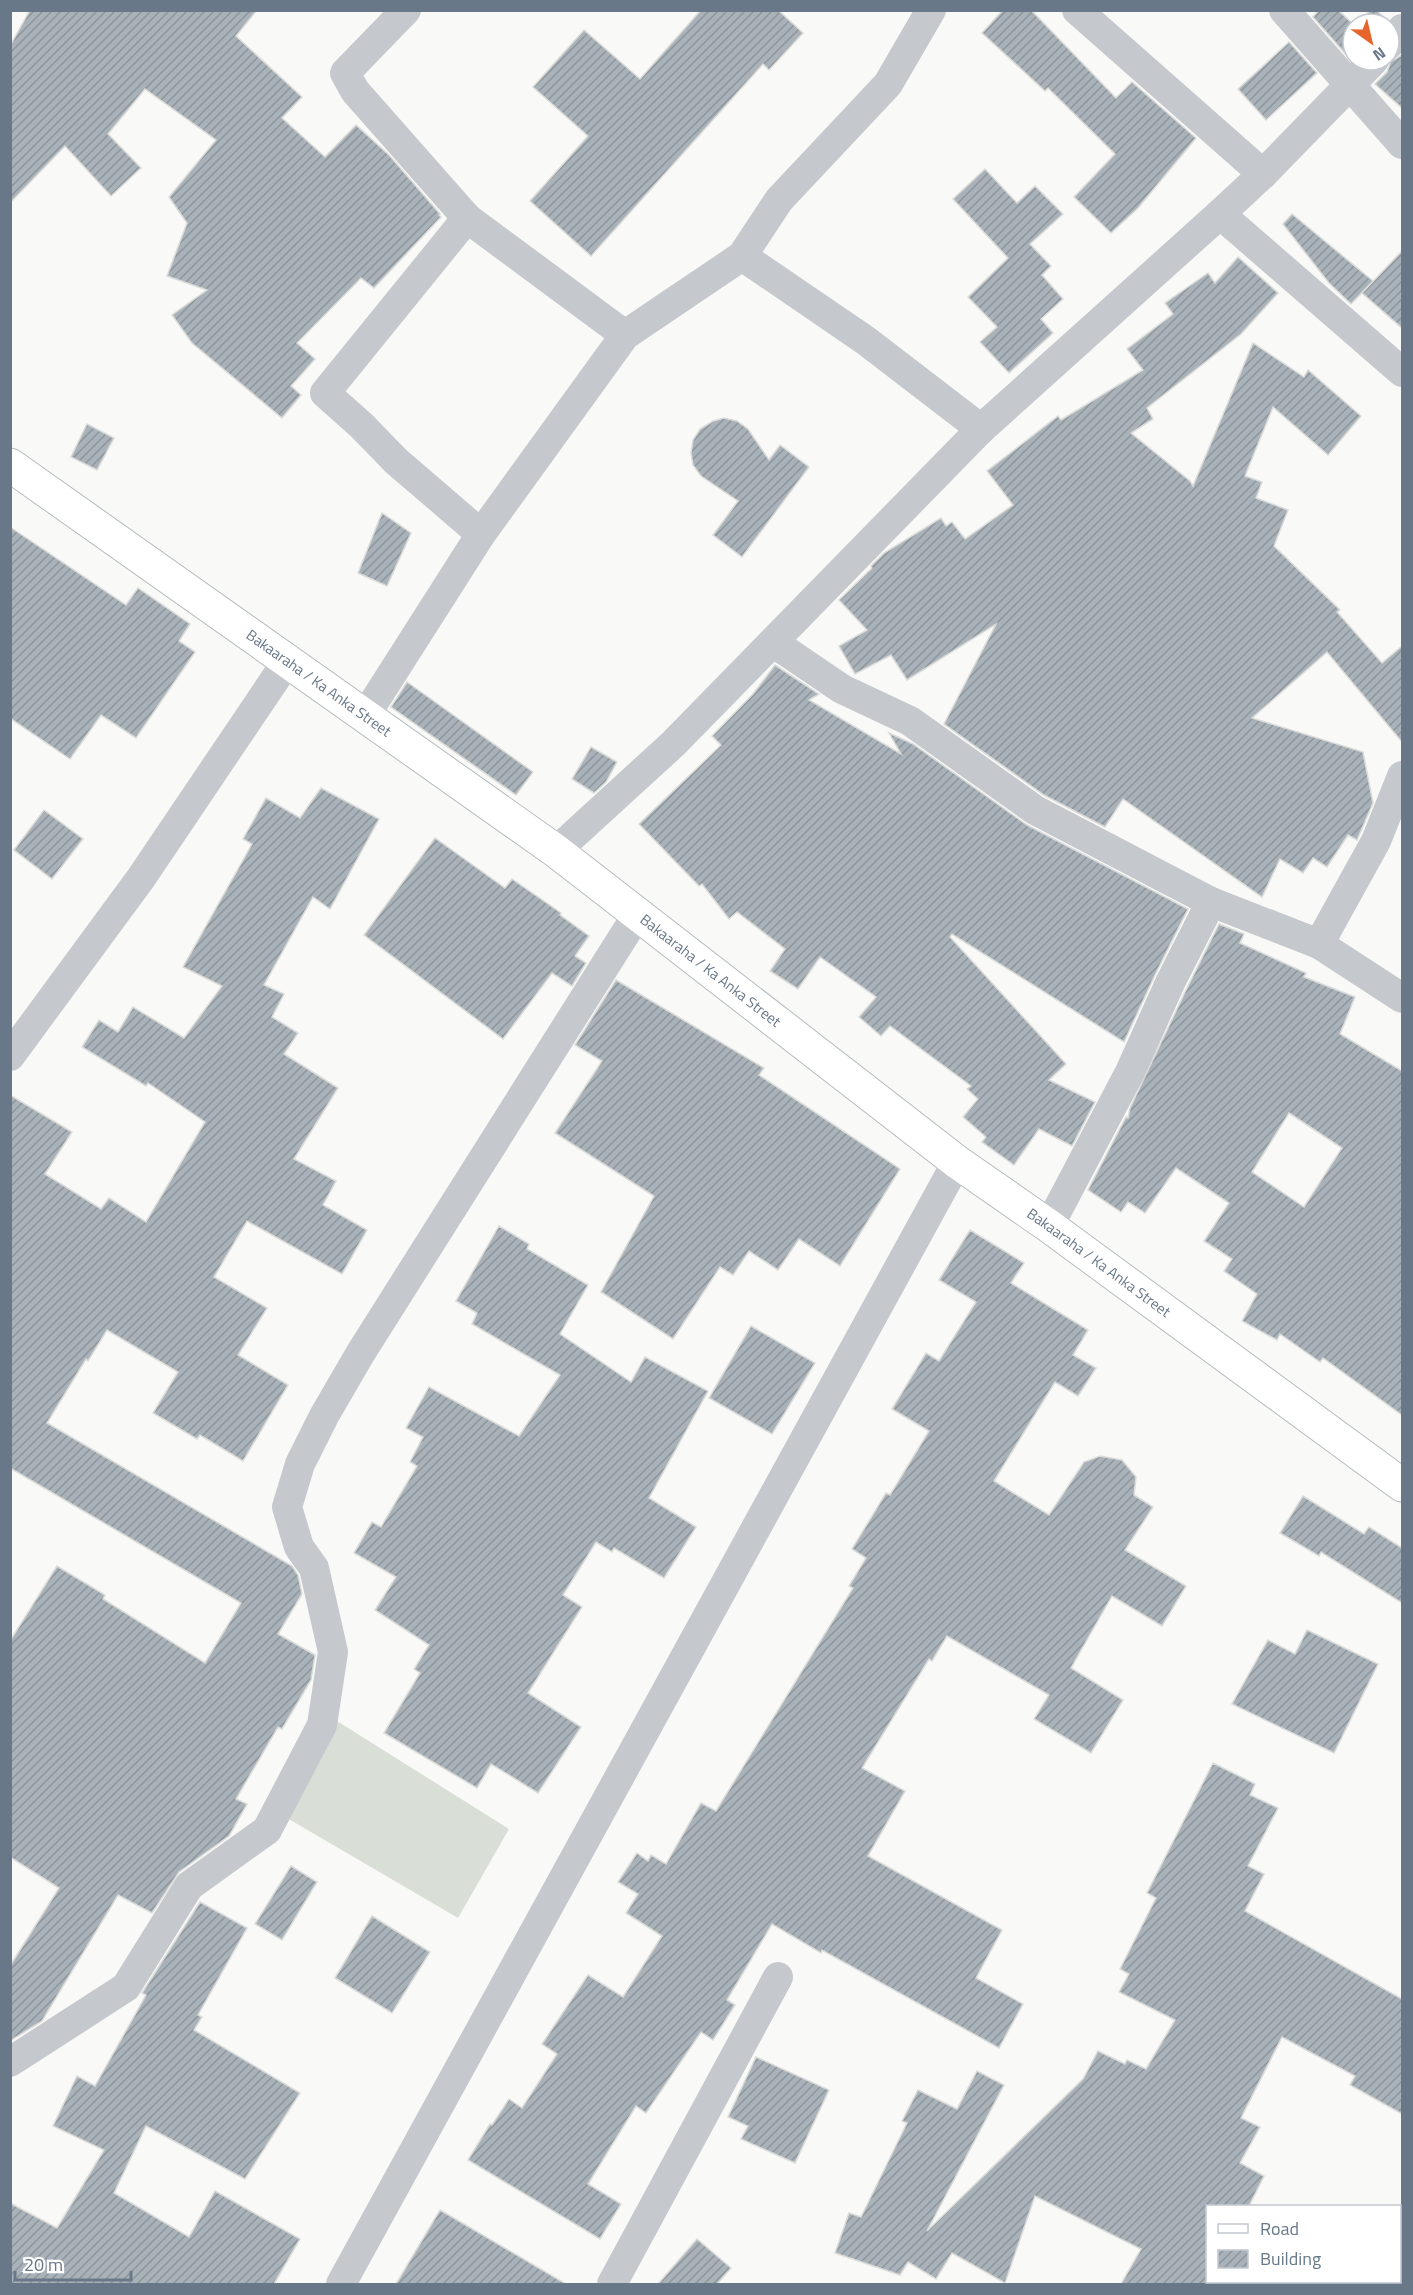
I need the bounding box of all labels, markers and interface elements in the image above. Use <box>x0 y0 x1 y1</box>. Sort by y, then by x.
north arrow <box>1341 12 1401 72</box>
text: N <box>1368 41 1391 67</box>
street label: Bakaaraha / Ka Anka Street <box>242 623 397 743</box>
street label: Bakaaraha / Ka Anka Street <box>635 908 787 1033</box>
street label: Bakaaraha / Ka Anka Street <box>1022 1202 1176 1323</box>
legend <box>1206 2205 1401 2283</box>
text: Road <box>1260 2215 1299 2242</box>
scale bar <box>15 2244 130 2282</box>
text: Building <box>1260 2245 1321 2272</box>
text: 20 m <box>24 2251 63 2278</box>

